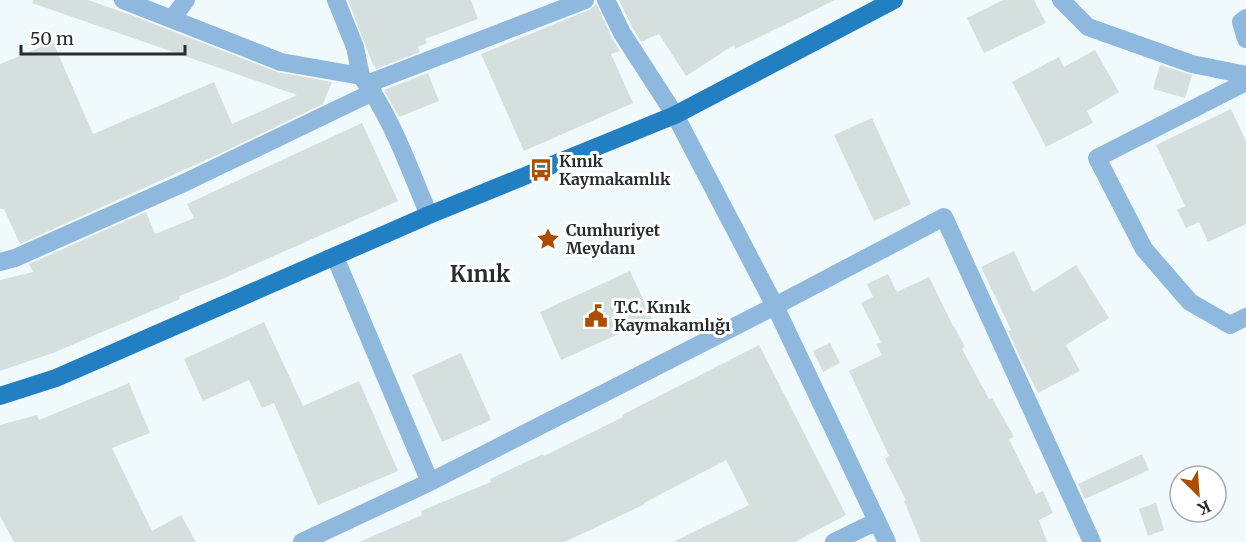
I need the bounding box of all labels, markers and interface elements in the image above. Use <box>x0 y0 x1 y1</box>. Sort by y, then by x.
scale bar <box>21 18 184 56</box>
text: 50 m <box>30 27 74 50</box>
place label: Kınık Kaymakamlık <box>559 151 671 189</box>
bus stop icon: Kınık Kaymakamlık <box>528 157 554 183</box>
place label: Cumhuriyet Meydanı <box>566 220 661 258</box>
place icon: Cumhuriyet Meydanı <box>535 226 561 252</box>
district label: Kınık <box>450 260 511 288</box>
place label: T.C. Kınık Kaymakamlığı <box>614 297 731 335</box>
public building icon: T.C. Kınık Kaymakamlığı <box>583 303 609 329</box>
north arrow <box>1168 464 1228 524</box>
text: K <box>1195 496 1214 519</box>

